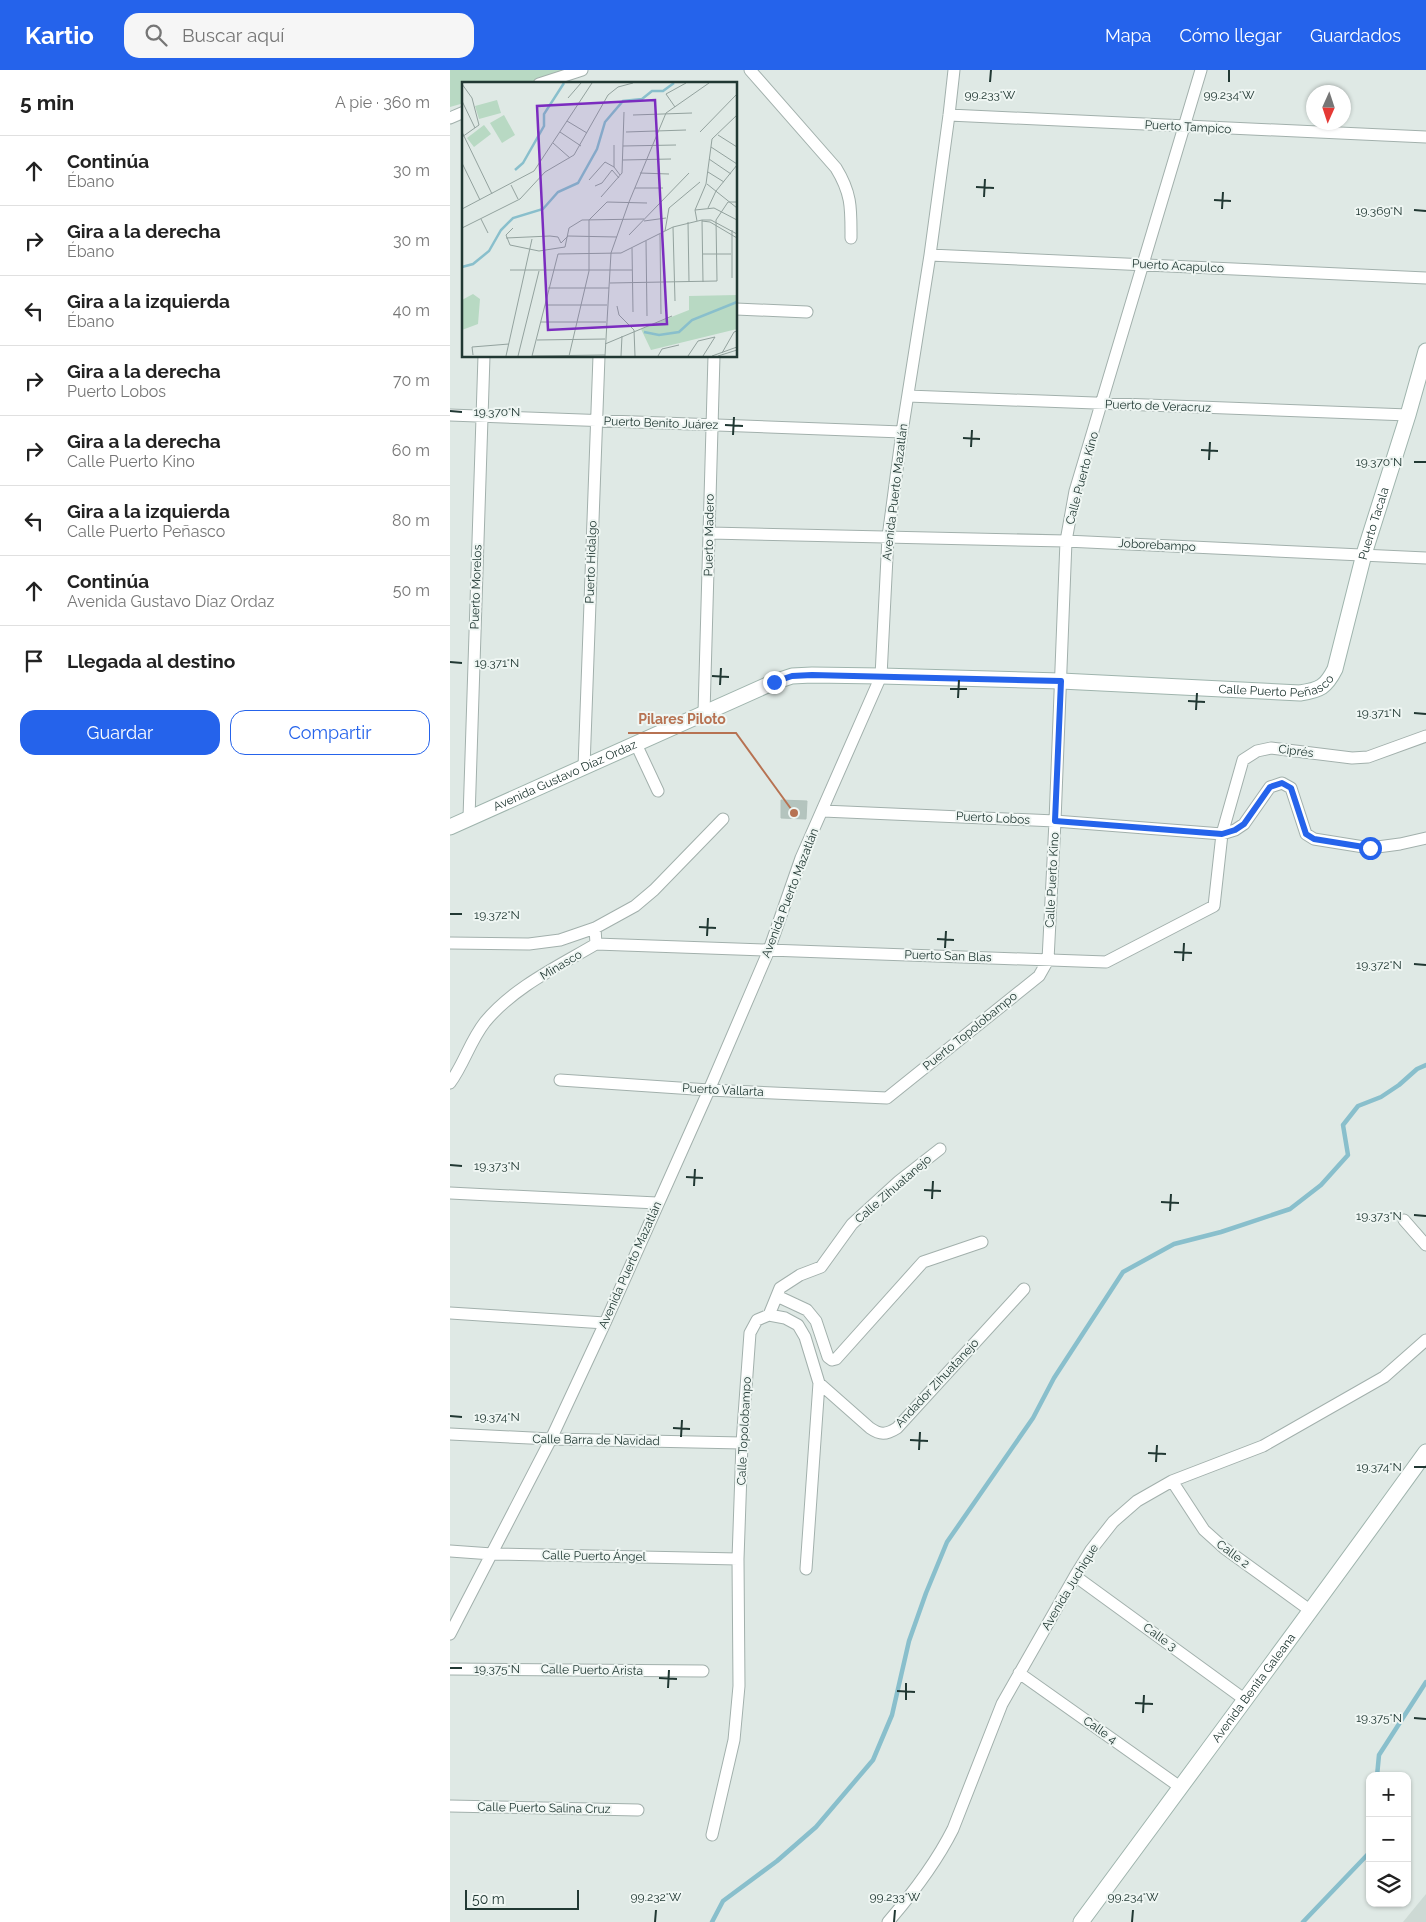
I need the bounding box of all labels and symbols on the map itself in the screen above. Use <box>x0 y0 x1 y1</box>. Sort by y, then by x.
inset map <box>462 82 738 358</box>
north arrow <box>1306 85 1351 130</box>
text: 99.233°W <box>965 88 1016 102</box>
text: 99.234°W <box>1203 88 1255 102</box>
street label: Puerto Tampico <box>1144 118 1232 136</box>
text: 19.369°N <box>1355 204 1403 218</box>
street label: Puerto Acapulco <box>1132 257 1224 275</box>
street label: Puerto de Veracruz <box>1105 397 1211 415</box>
text: 19.370°N <box>474 405 520 419</box>
street label: Puerto Benito Juárez <box>603 414 719 432</box>
street label: Avenida Puerto Mazatlán <box>880 423 910 561</box>
street label: Calle Puerto Kino <box>1063 430 1101 526</box>
text: 19.370°N <box>1356 455 1402 469</box>
street label: Puerto Tacala <box>1356 486 1392 561</box>
street label: Puerto Madero <box>701 494 717 576</box>
street label: Puerto Hidalgo <box>583 520 599 604</box>
street label: Joborebampo <box>1118 536 1196 554</box>
street label: Puerto Morelos <box>468 544 484 630</box>
text: 19.371°N <box>475 656 519 670</box>
route end <box>763 671 786 694</box>
street label: Calle Puerto Peñasco <box>1218 672 1337 700</box>
callout: Pilares Piloto <box>628 704 736 733</box>
text: 19.371°N <box>1357 706 1401 720</box>
text: Pilares Piloto <box>638 711 726 727</box>
street label: Avenida Gustavo Díaz Ordaz <box>491 737 639 814</box>
street label: Ciprés <box>1278 742 1314 760</box>
street label: Puerto Lobos <box>956 809 1031 827</box>
street label: Avenida Puerto Mazatlán <box>759 826 821 960</box>
street label: Calle Puerto Kino <box>1043 832 1061 928</box>
route start <box>1359 837 1382 860</box>
text: 19.372°N <box>474 908 520 922</box>
street label: Minasco <box>538 947 584 983</box>
street label: Puerto San Blas <box>904 947 992 965</box>
text: 19.372°N <box>1356 958 1402 972</box>
street label: Puerto Topolobampo <box>920 989 1020 1073</box>
street label: Puerto Vallarta <box>682 1081 764 1099</box>
street label: Calle Zihuatanejo <box>852 1152 934 1226</box>
text: 19.373°N <box>474 1159 520 1173</box>
street label: Avenida Puerto Mazatlán <box>596 1199 664 1331</box>
text: 19.373°N <box>1356 1209 1402 1223</box>
street label: Andador Zihuatanejo <box>892 1336 982 1430</box>
street label: Calle Topolobampo <box>734 1376 754 1486</box>
text: 19.374°N <box>474 1410 520 1424</box>
street label: Calle Barra de Navidad <box>532 1432 660 1448</box>
text: 19.374°N <box>1356 1460 1402 1474</box>
street label: Calle 2 <box>1214 1537 1252 1571</box>
street label: Avenida Juchique <box>1039 1541 1101 1633</box>
street label: Calle Puerto Ángel <box>542 1548 647 1564</box>
street label: Calle 3 <box>1141 1620 1179 1654</box>
street label: Avenida Benita Galeana <box>1209 1631 1298 1745</box>
text: 19.375°N <box>474 1662 520 1676</box>
street label: Calle Puerto Arista <box>541 1662 643 1678</box>
text: 19.375°N <box>1356 1711 1402 1725</box>
street label: Calle 4 <box>1080 1713 1120 1747</box>
street label: Calle Puerto Salina Cruz <box>477 1800 611 1816</box>
scale bar <box>465 1887 579 1910</box>
text: 99.232°W <box>631 1890 682 1904</box>
text: 99.233°W <box>870 1890 921 1904</box>
text: 99.234°W <box>1107 1890 1159 1904</box>

